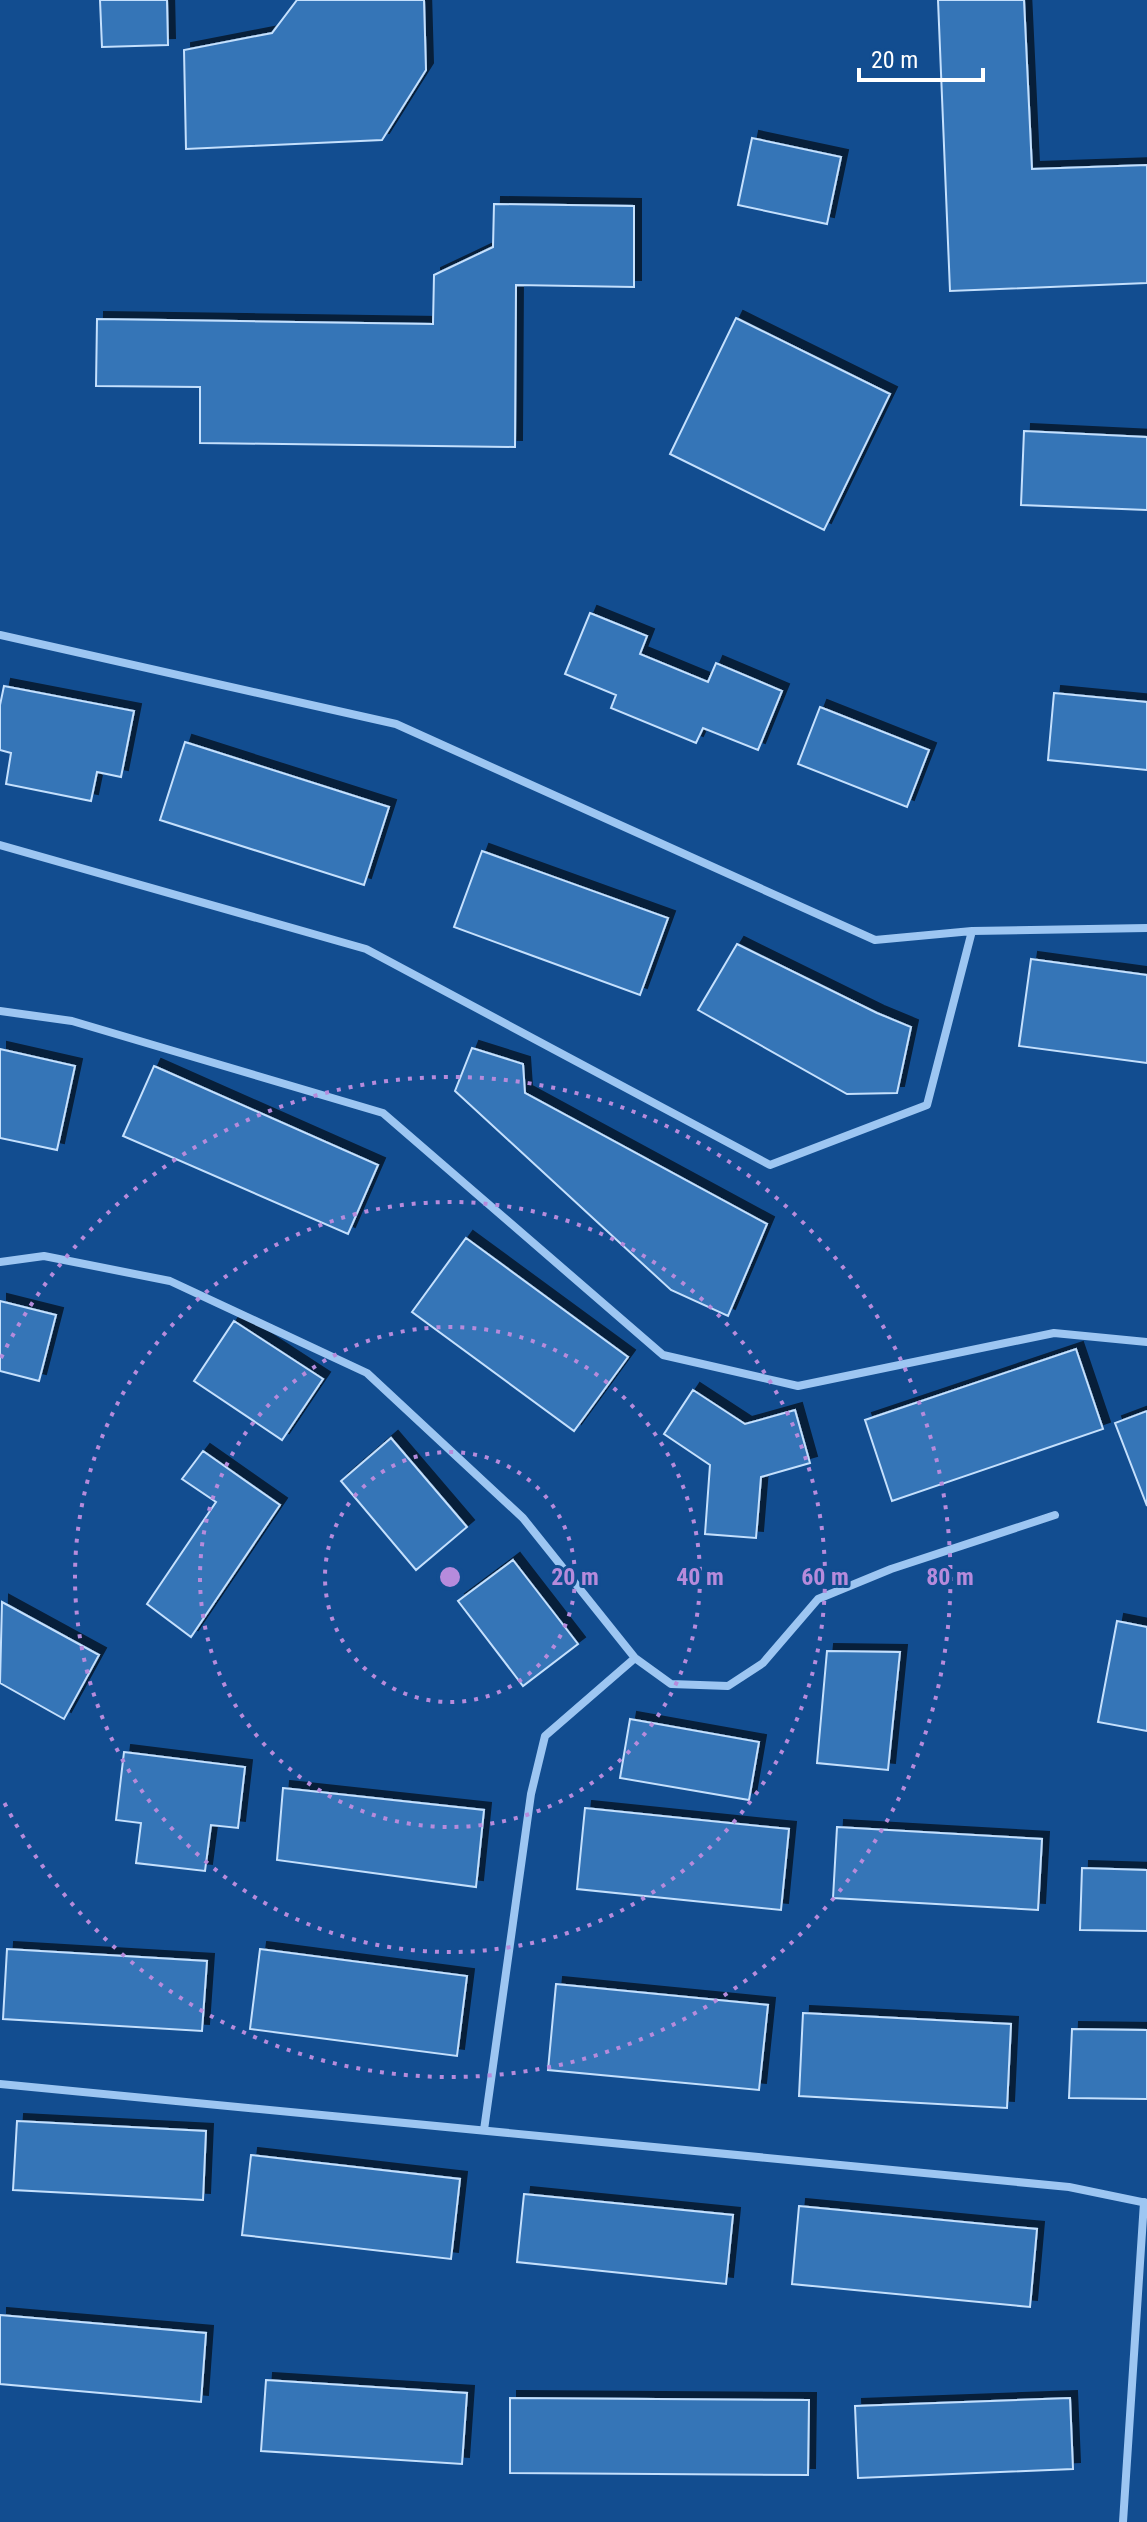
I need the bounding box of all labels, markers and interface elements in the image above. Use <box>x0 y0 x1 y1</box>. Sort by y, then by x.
scale bar <box>859 32 983 82</box>
text: 20 m <box>871 46 918 74</box>
centre of rings <box>436 1563 464 1591</box>
text: 20 m <box>551 1563 599 1591</box>
text: 40 m <box>676 1563 724 1591</box>
text: 60 m <box>801 1563 849 1591</box>
text: 80 m <box>926 1563 974 1591</box>

